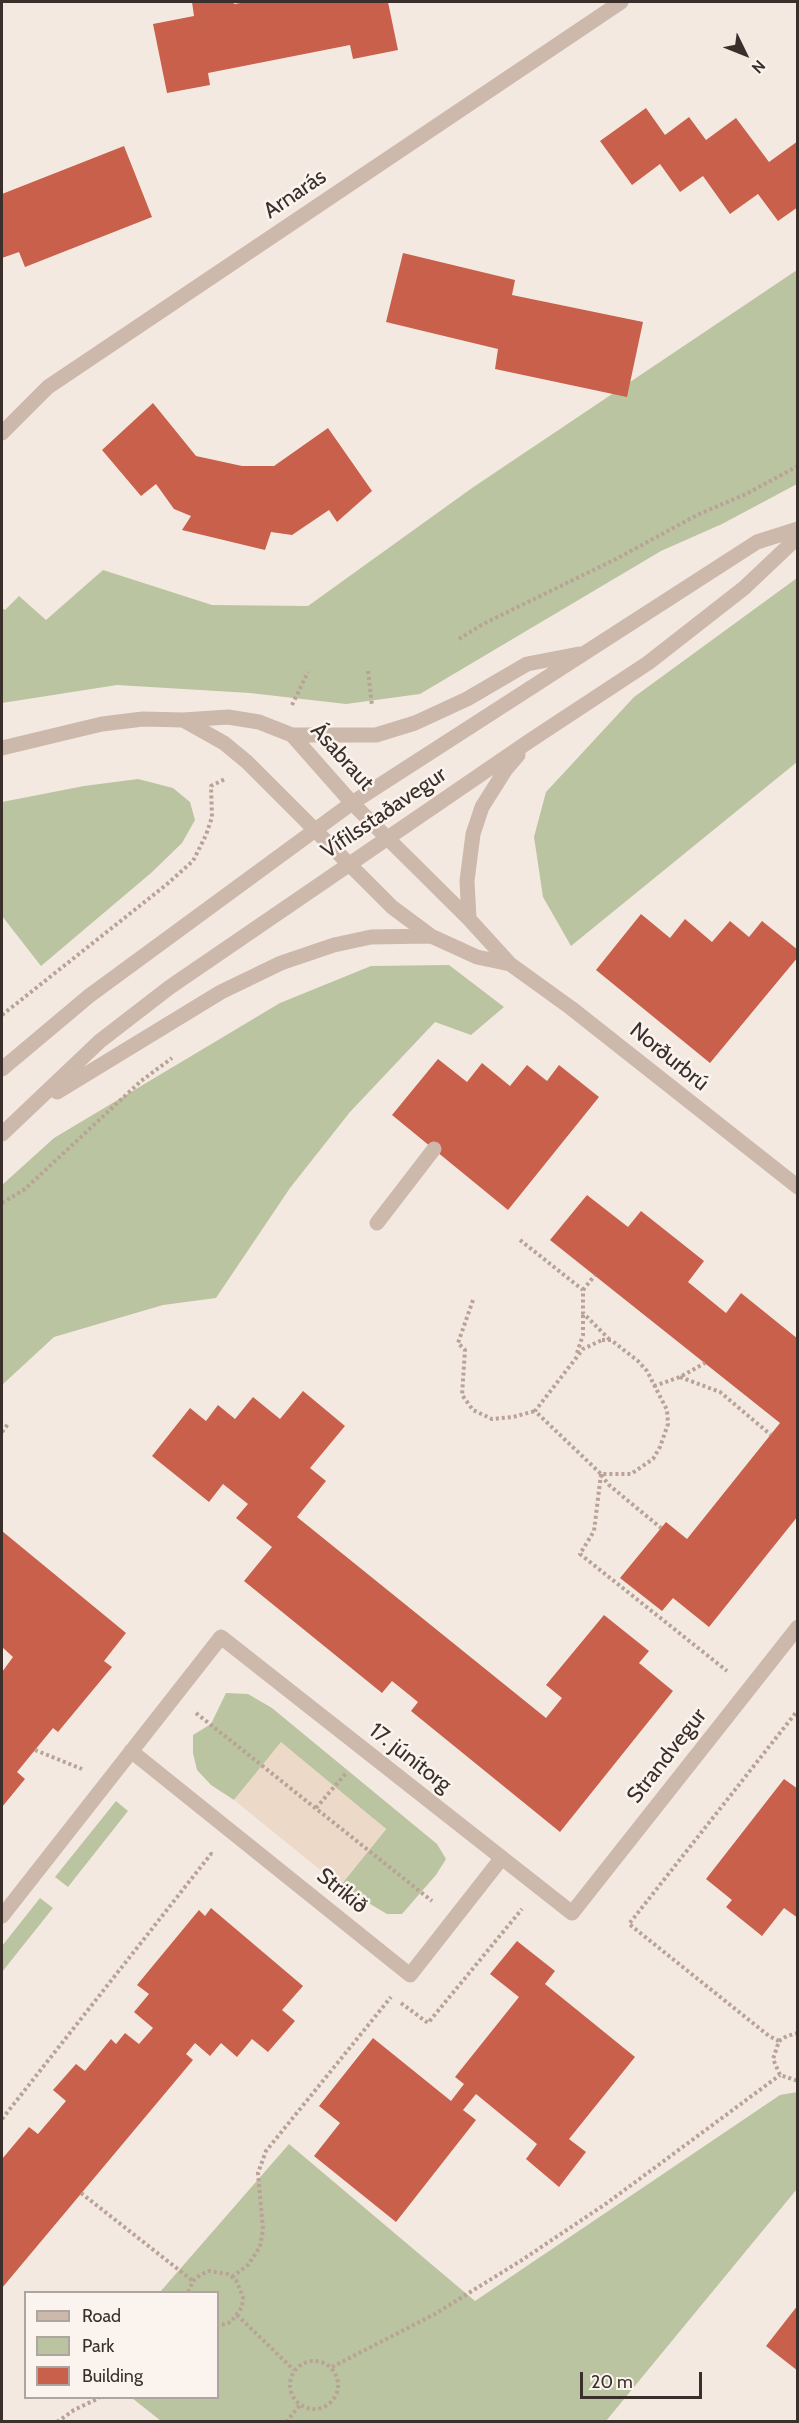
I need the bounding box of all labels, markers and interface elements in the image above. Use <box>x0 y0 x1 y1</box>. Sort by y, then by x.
north arrow <box>715 24 775 84</box>
text: N <box>748 56 769 77</box>
street label: Arnarás <box>259 164 331 224</box>
street label: Ásabraut <box>305 718 379 796</box>
street label: Vífilsstaðavegur <box>316 761 452 865</box>
street label: Norðurbrú <box>624 1017 714 1097</box>
street label: Strandvegur <box>622 1703 712 1809</box>
street label: 17. júnítorg <box>364 1718 456 1798</box>
street label: Strikið <box>311 1863 373 1919</box>
legend <box>24 2291 219 2399</box>
text: Road <box>82 2305 121 2327</box>
text: Park <box>82 2335 114 2357</box>
scale bar <box>583 2360 704 2398</box>
text: Building <box>82 2365 143 2387</box>
text: 20 m <box>591 2371 633 2393</box>

